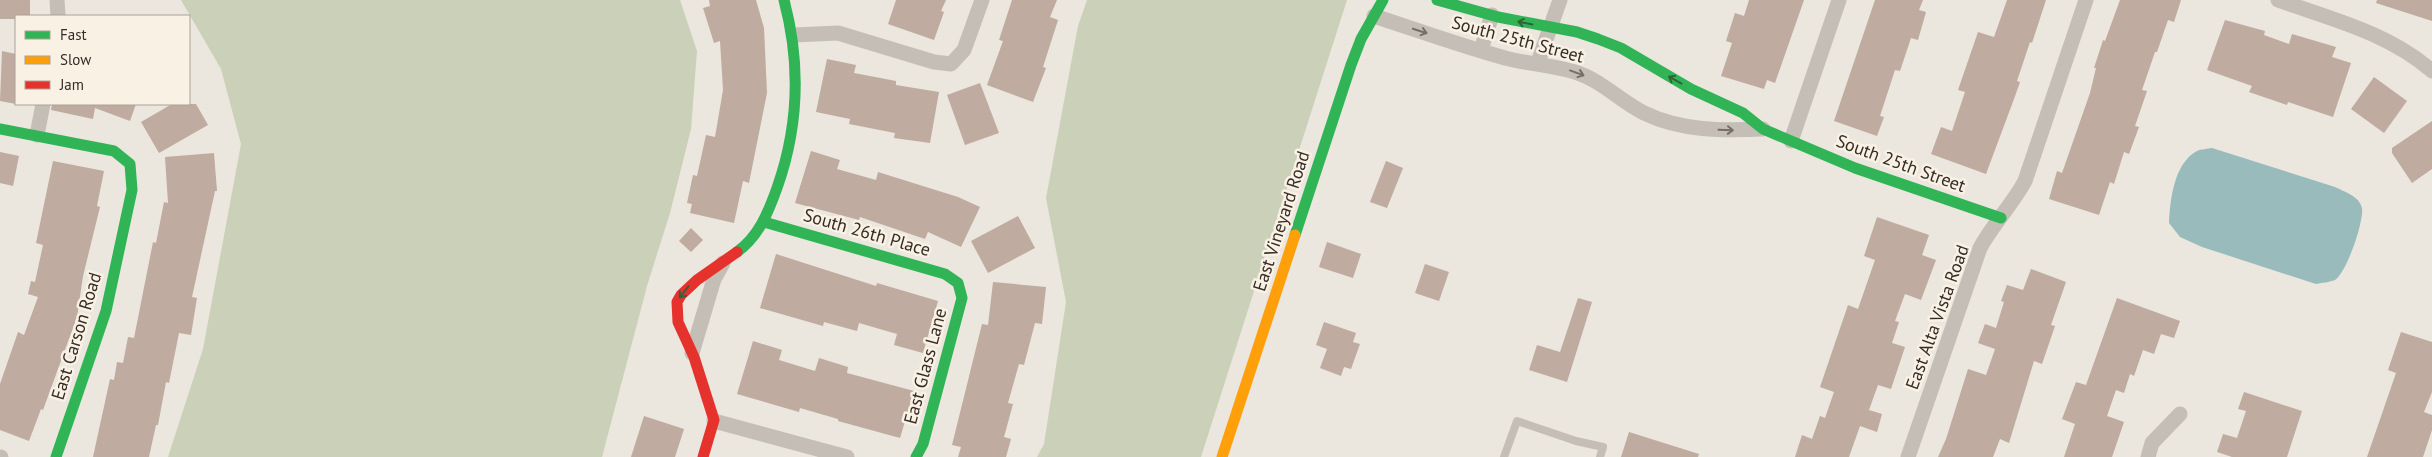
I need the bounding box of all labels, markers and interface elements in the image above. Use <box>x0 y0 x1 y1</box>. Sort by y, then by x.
street label: South 25th Street <box>1449 10 1587 68</box>
legend <box>15 15 190 105</box>
one-way arrow <box>1518 17 1534 27</box>
text: Fast <box>60 25 87 44</box>
one-way arrow <box>1412 27 1428 36</box>
text: Slow <box>60 50 91 69</box>
one-way arrow <box>1569 69 1584 78</box>
text: Jam <box>59 75 84 94</box>
one-way arrow <box>1668 75 1683 85</box>
one-way arrow <box>1717 125 1733 134</box>
street label: South 25th Street <box>1833 129 1969 197</box>
street label: East Vineyard Road <box>1247 148 1315 294</box>
street label: South 26th Place <box>801 203 933 261</box>
street label: East Alta Vista Road <box>1900 242 1974 392</box>
street label: East Carson Road <box>46 269 106 403</box>
one-way arrow <box>679 285 690 298</box>
street label: East Glass Lane <box>898 306 952 426</box>

